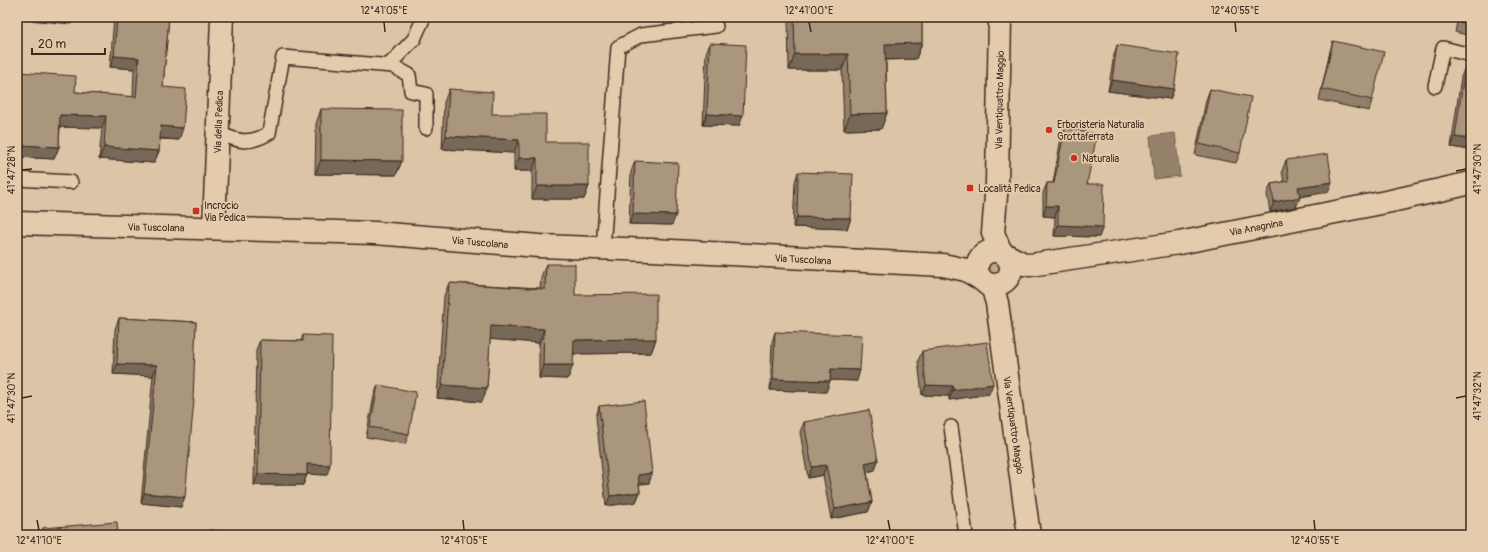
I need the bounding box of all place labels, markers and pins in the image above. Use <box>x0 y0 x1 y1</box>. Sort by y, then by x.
place label: Erboristeria Naturalia Grottaferrata <box>1057 119 1145 143</box>
marker: Erboristeria Naturalia Grottaferrata <box>1044 125 1054 135</box>
marker: Naturalia <box>1069 153 1079 163</box>
place label: Naturalia <box>1082 153 1120 165</box>
marker: Località Pedica <box>965 183 975 193</box>
place label: Località Pedica <box>978 183 1041 195</box>
place label: Incrocio Via Pedica <box>204 200 246 224</box>
marker: Incrocio Via Pedica <box>191 206 201 216</box>

